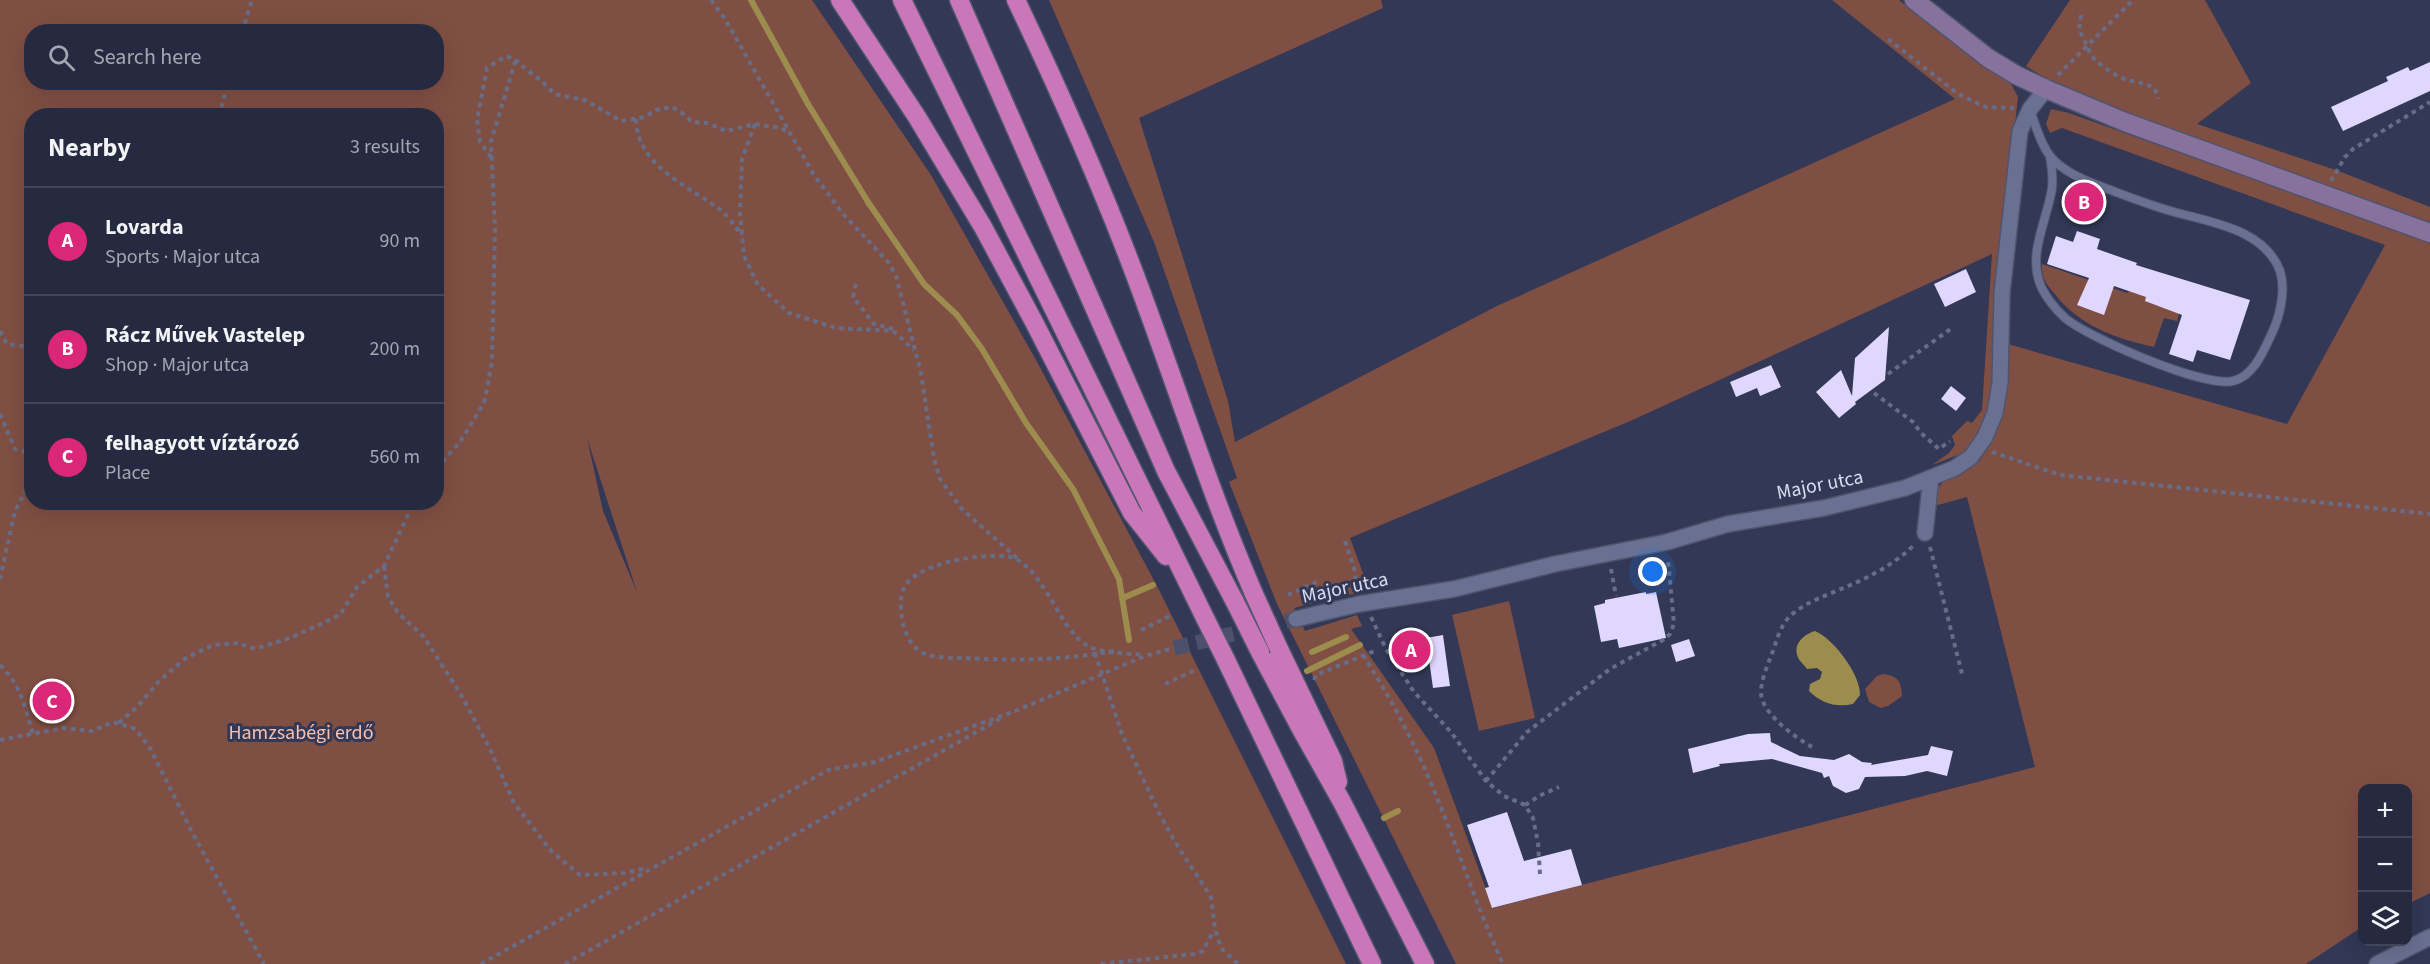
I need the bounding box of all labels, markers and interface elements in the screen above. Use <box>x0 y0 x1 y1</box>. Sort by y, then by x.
search box <box>24 24 444 90</box>
icon: search <box>45 41 78 74</box>
text: Search here <box>93 41 201 73</box>
text: Nearby <box>48 129 131 166</box>
text: 3 results <box>350 133 420 161</box>
pin: B <box>2064 180 2104 224</box>
text: Lovarda <box>105 211 184 243</box>
text: A <box>62 227 73 255</box>
text: 90 m <box>380 227 420 255</box>
text: Sports · Major utca <box>105 243 260 271</box>
text: Rácz Művek Vastelep <box>105 319 305 351</box>
text: B <box>61 335 74 363</box>
text: 200 m <box>370 335 420 363</box>
text: Shop · Major utca <box>105 351 249 379</box>
text: felhagyott víztározó <box>105 427 300 459</box>
text: C <box>62 443 73 471</box>
text: 560 m <box>370 443 420 471</box>
text: Place <box>105 459 150 487</box>
street label: Major utca <box>1774 463 1866 507</box>
your location <box>1638 557 1667 586</box>
street label: Major utca <box>1299 565 1391 611</box>
pin: A <box>1392 628 1430 672</box>
pin: C <box>32 678 72 724</box>
park label: Hamzsabégi erdő <box>228 719 374 747</box>
map controls <box>2358 784 2412 946</box>
button: + <box>2358 784 2412 838</box>
button: − <box>2358 838 2412 892</box>
button: layers <box>2358 892 2412 946</box>

